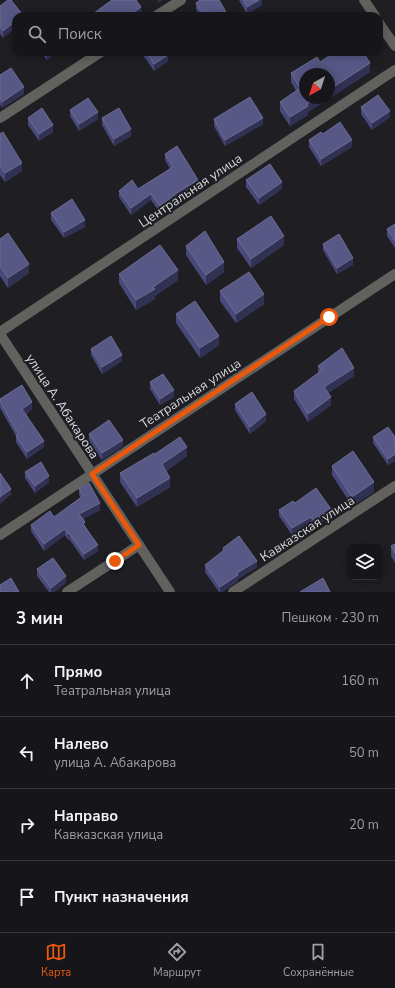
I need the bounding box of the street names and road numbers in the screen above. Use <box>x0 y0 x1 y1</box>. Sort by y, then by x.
street label: Центральная улица <box>135 149 246 232</box>
street label: улица А. Абакарова <box>21 350 103 463</box>
street label: Театральная улица <box>137 354 245 433</box>
street label: Кавказская улица <box>257 492 358 566</box>

